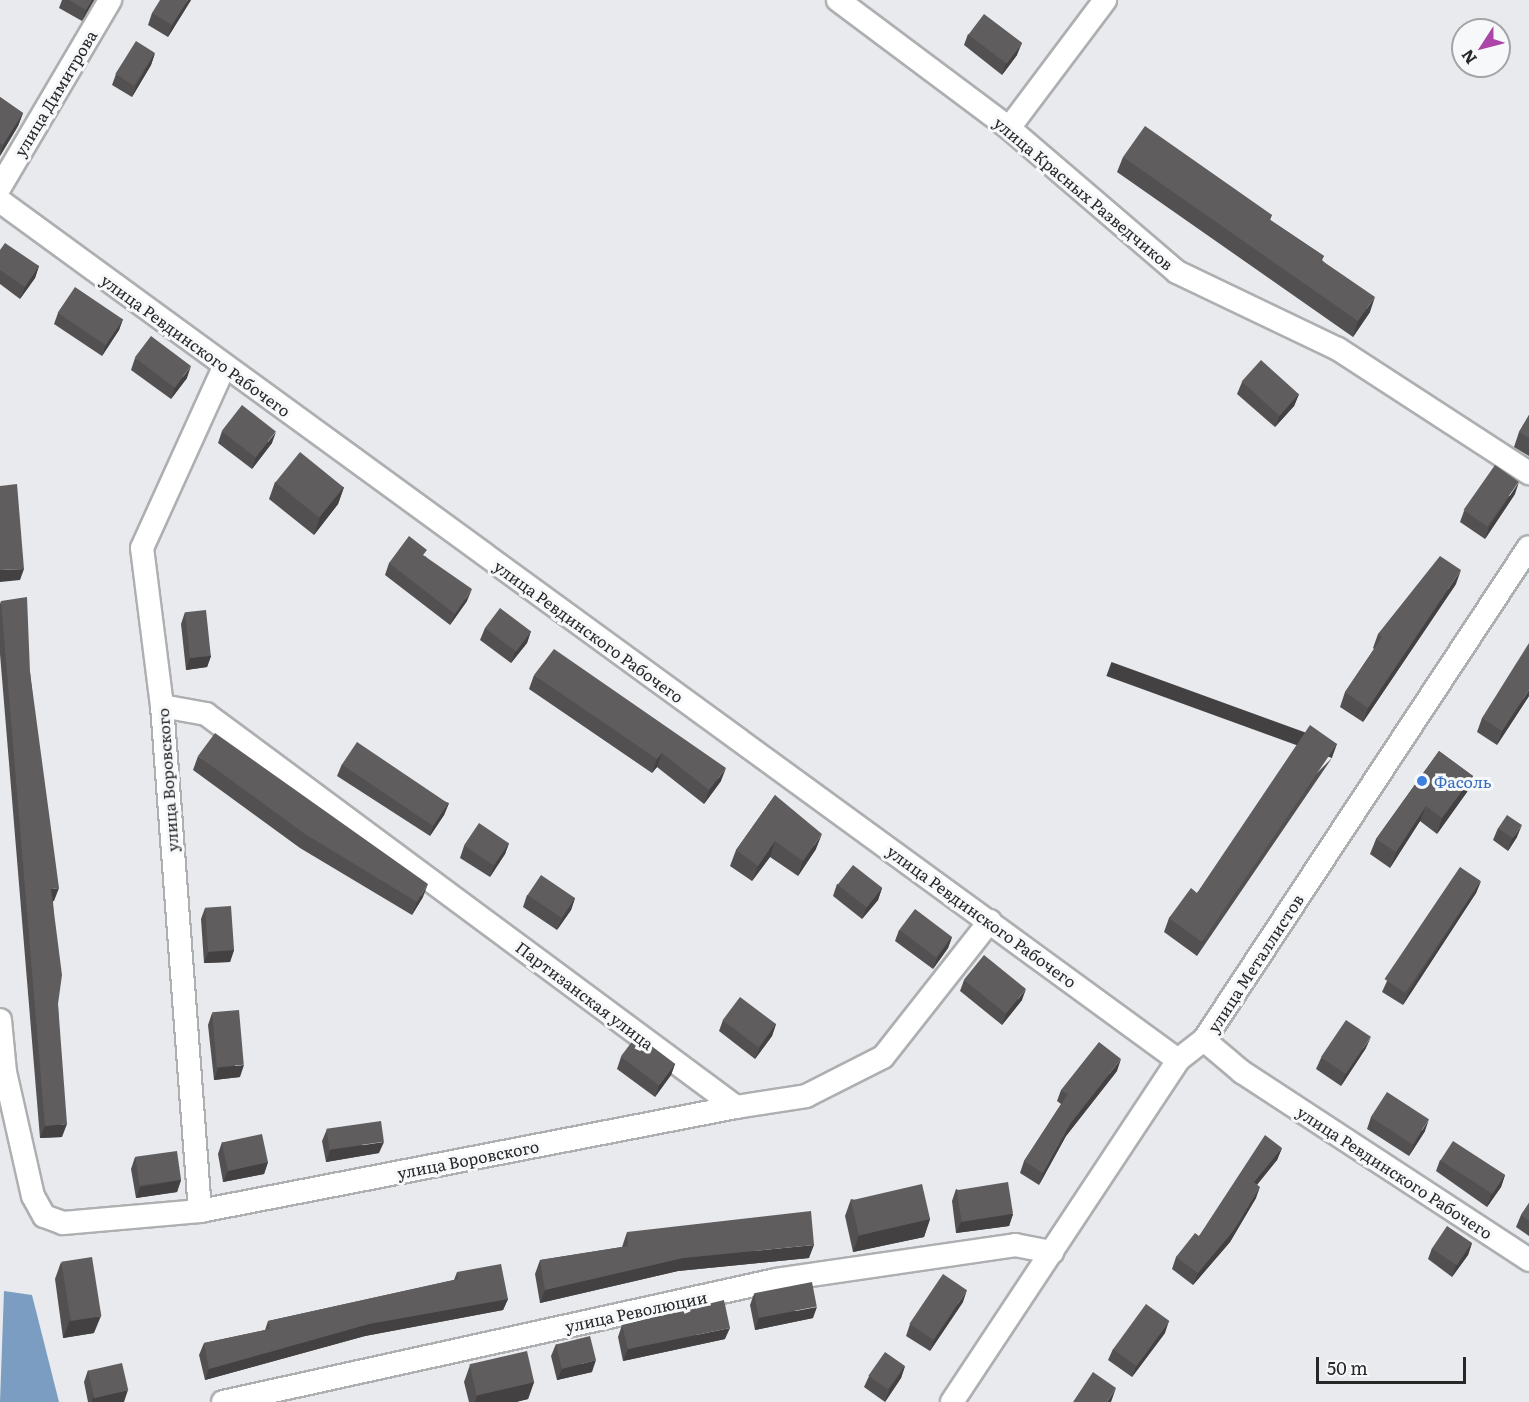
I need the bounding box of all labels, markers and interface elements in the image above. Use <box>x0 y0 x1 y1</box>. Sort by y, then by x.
north arrow <box>1451 18 1511 78</box>
street label: улица Димитрова <box>10 26 100 160</box>
text: N <box>1454 45 1482 70</box>
street label: улица Красных Разведчиков <box>990 112 1178 274</box>
street label: улица Ревдинского Рабочего <box>98 270 294 420</box>
street label: улица Ревдинского Рабочего <box>491 556 687 706</box>
street label: улица Воровского <box>152 707 182 853</box>
place label: Фасоль <box>1434 771 1492 791</box>
marker: Фасоль <box>1415 774 1429 788</box>
street label: улица Ревдинского Рабочего <box>884 841 1080 991</box>
street label: улица Металлистов <box>1203 890 1307 1036</box>
street label: Партизанская улица <box>512 937 658 1053</box>
street label: улица Ревдинского Рабочего <box>1294 1102 1496 1242</box>
street label: улица Воровского <box>395 1136 541 1182</box>
street label: улица Революции <box>563 1287 709 1335</box>
scale bar <box>1319 1345 1469 1383</box>
text: 50 m <box>1327 1354 1368 1381</box>

